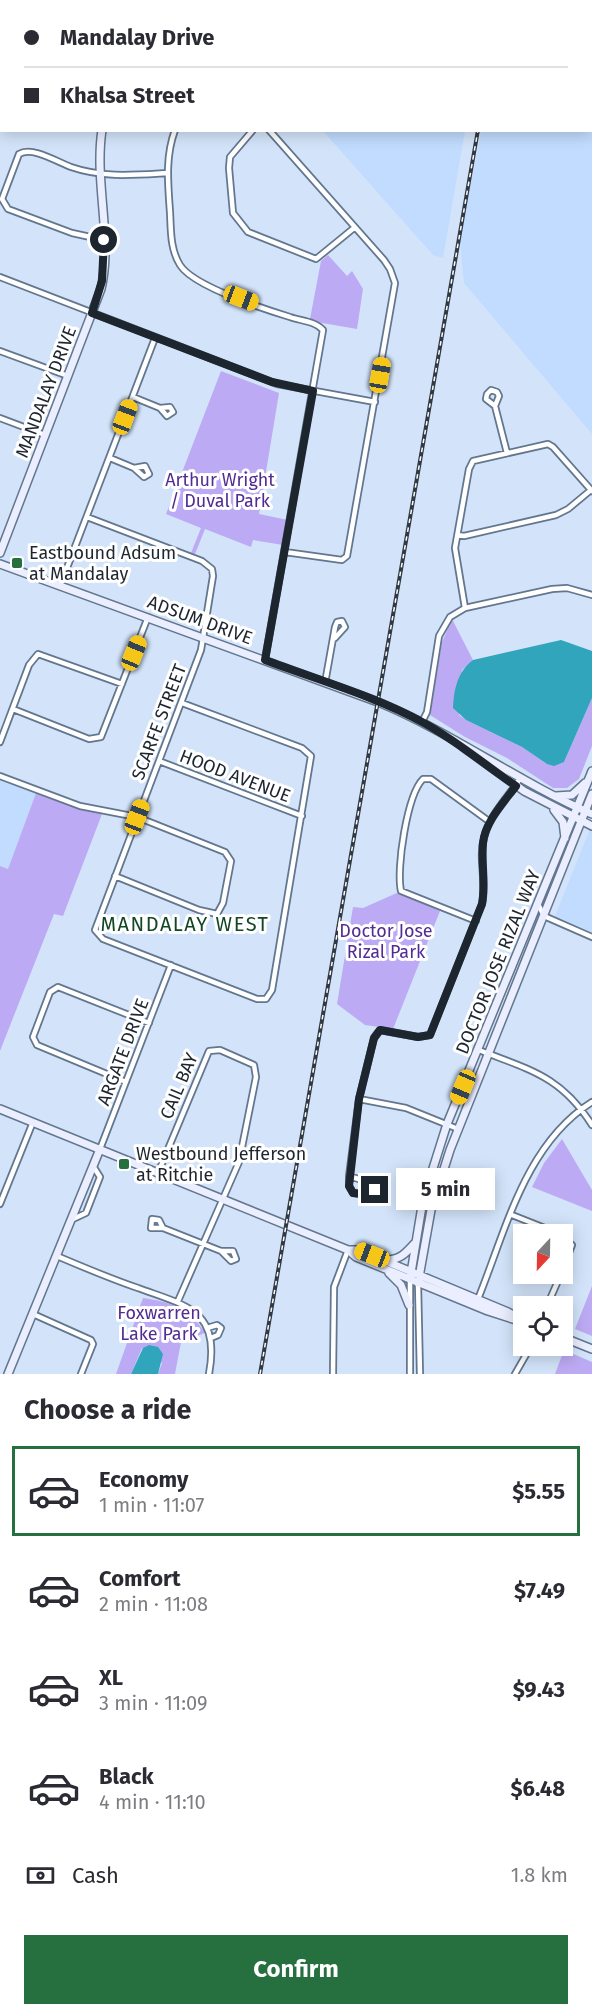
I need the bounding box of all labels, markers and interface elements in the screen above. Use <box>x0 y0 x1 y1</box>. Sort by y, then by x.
text: Mandalay Drive <box>60 24 214 51</box>
text: Khalsa Street <box>60 82 195 109</box>
route start <box>90 226 117 253</box>
car <box>221 283 261 313</box>
street label: MANDALAY DRIVE <box>11 323 81 461</box>
car <box>368 356 392 394</box>
car <box>110 397 140 437</box>
park label: Arthur Wright / Duval Park <box>165 469 275 512</box>
place label: Eastbound Adsum at Mandalay <box>29 542 176 585</box>
marker: Eastbound Adsum at Mandalay <box>10 556 24 570</box>
street label: ADSUM DRIVE <box>145 591 255 649</box>
car <box>119 633 149 673</box>
street label: SCARFE STREET <box>127 660 191 783</box>
street label: HOOD AVENUE <box>176 745 294 807</box>
car <box>122 797 152 837</box>
street label: DOCTOR JOSE RIZAL WAY <box>451 867 545 1057</box>
district label: MANDALAY WEST <box>101 912 269 936</box>
park label: Doctor Jose Rizal Park <box>339 920 433 963</box>
street label: ARGATE DRIVE <box>92 995 154 1109</box>
street label: CAIL BAY <box>155 1050 203 1122</box>
car <box>448 1067 478 1107</box>
place label: Westbound Jefferson at Ritchie <box>136 1143 306 1186</box>
marker: Westbound Jefferson at Ritchie <box>117 1157 131 1171</box>
callout: 5 min <box>396 1169 495 1211</box>
route end <box>361 1176 388 1203</box>
text: 5 min <box>421 1177 470 1201</box>
north arrow <box>513 1224 573 1284</box>
map controls <box>513 1224 573 1356</box>
car <box>352 1240 392 1270</box>
button: locate <box>513 1296 573 1356</box>
park label: Foxwarren Lake Park <box>117 1302 201 1345</box>
text: Choose a ride <box>24 1394 191 1426</box>
icon: car <box>27 1464 81 1518</box>
text: Economy <box>99 1466 188 1493</box>
text: $5.55 <box>512 1478 565 1505</box>
text: 1 min · 11:07 <box>99 1493 204 1517</box>
icon: car <box>27 1563 81 1617</box>
text: Comfort <box>99 1565 180 1592</box>
text: $7.49 <box>514 1577 565 1604</box>
text: 2 min · 11:08 <box>99 1592 208 1616</box>
icon: car <box>27 1662 81 1716</box>
text: XL <box>99 1664 123 1691</box>
text: $9.43 <box>513 1676 565 1703</box>
text: 3 min · 11:09 <box>99 1691 207 1715</box>
icon: car <box>27 1761 81 1815</box>
text: Black <box>99 1763 154 1790</box>
text: $6.48 <box>511 1775 565 1802</box>
text: 4 min · 11:10 <box>99 1790 206 1814</box>
icon: cash <box>24 1859 57 1892</box>
text: Cash <box>72 1862 119 1889</box>
text: 1.8 km <box>511 1863 568 1887</box>
button: Confirm <box>24 1935 568 2004</box>

